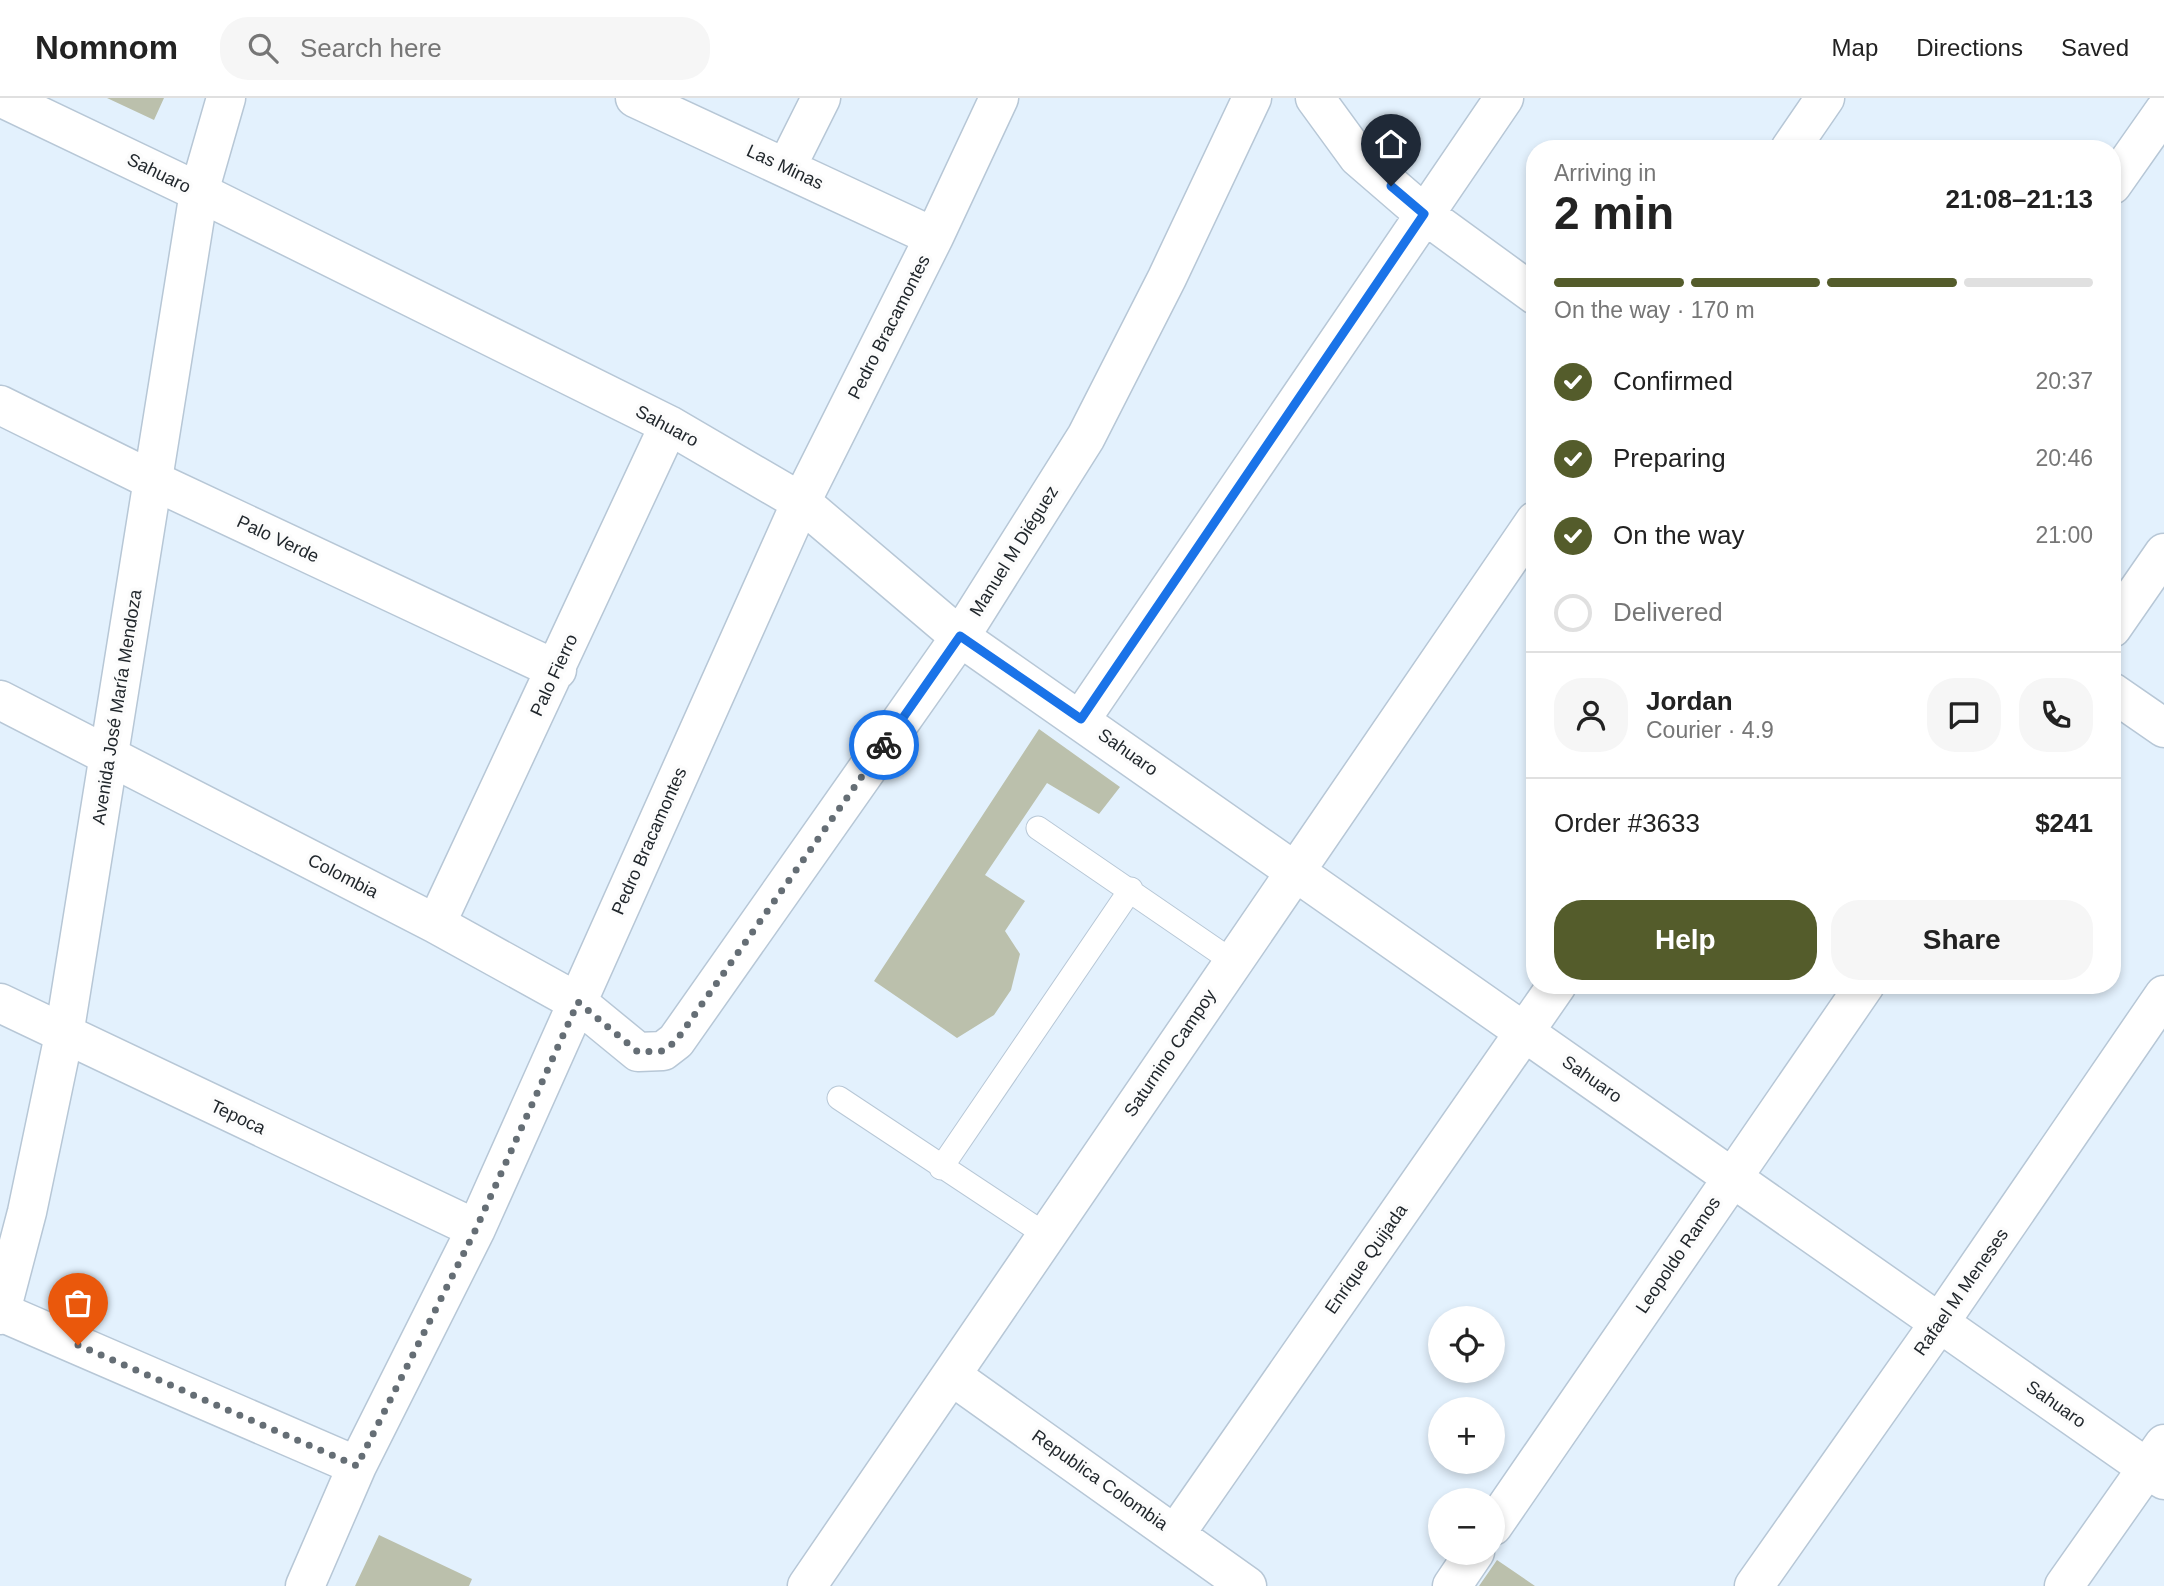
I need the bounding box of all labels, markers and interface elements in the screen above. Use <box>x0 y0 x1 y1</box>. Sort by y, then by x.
search box <box>220 17 710 80</box>
text: Nomnom <box>35 29 178 66</box>
icon: search <box>244 29 282 67</box>
text: Search here <box>300 33 442 63</box>
text: Map <box>1832 34 1878 61</box>
text: Directions <box>1916 34 2023 61</box>
text: Saved <box>2061 34 2129 61</box>
pin <box>1361 114 1421 186</box>
icon: home <box>1372 125 1410 163</box>
street label: Las Minas <box>744 141 826 193</box>
street label: Sahuaro <box>124 149 194 197</box>
text: Arriving in <box>1554 160 1656 186</box>
text: 21:08–21:13 <box>1946 184 2093 214</box>
text: 2 min <box>1554 187 1674 239</box>
street label: Pedro Bracamontes <box>844 252 934 402</box>
text: On the way · 170 m <box>1554 297 1755 323</box>
icon: check <box>1554 363 1592 401</box>
text: Confirmed <box>1613 366 1733 396</box>
text: 20:37 <box>2035 368 2093 394</box>
street label: Sahuaro <box>632 401 702 451</box>
icon: check <box>1554 440 1592 478</box>
text: Preparing <box>1613 443 1726 473</box>
text: 20:46 <box>2035 445 2093 471</box>
street label: Manuel M Diéguez <box>966 482 1062 620</box>
street label: Palo Verde <box>234 511 322 567</box>
icon: check <box>1554 517 1592 555</box>
text: On the way <box>1613 520 1745 550</box>
text: 21:00 <box>2035 522 2093 548</box>
street label: Avenida José María Mendoza <box>89 587 146 826</box>
text: Delivered <box>1613 597 1723 627</box>
street label: Palo Fierro <box>526 631 582 719</box>
button: person <box>1554 678 1628 752</box>
button: chat <box>1927 678 2001 752</box>
button: phone <box>2019 678 2093 752</box>
text: Jordan <box>1646 686 1733 716</box>
courier <box>849 710 919 780</box>
text: Courier · 4.9 <box>1646 717 1774 743</box>
street label: Sahuaro <box>1094 724 1162 780</box>
icon: bike <box>865 726 903 764</box>
street label: Pedro Bracamontes <box>608 764 690 918</box>
text: Order #3633 <box>1554 808 1700 838</box>
text: $241 <box>2035 808 2093 838</box>
street label: Colombia <box>305 850 382 903</box>
button: Help <box>1554 900 1817 980</box>
button: Share <box>1831 900 2093 980</box>
street label: Saturnino Campoy <box>1120 986 1220 1120</box>
street label: Sahuaro <box>1558 1051 1626 1107</box>
street label: Tepoca <box>207 1096 269 1139</box>
street label: Leopoldo Ramos <box>1632 1193 1724 1317</box>
street label: Enrique Quijada <box>1321 1200 1412 1318</box>
street label: Rafael M Meneses <box>1910 1225 2012 1359</box>
pin <box>48 1273 108 1345</box>
icon: bag <box>59 1284 97 1322</box>
map controls <box>1428 1306 1505 1565</box>
button: locate <box>1428 1306 1505 1383</box>
street label: Sahuaro <box>2022 1376 2090 1432</box>
button: + <box>1428 1397 1505 1474</box>
street label: Republica Colombia <box>1028 1426 1173 1535</box>
button: − <box>1428 1488 1505 1565</box>

